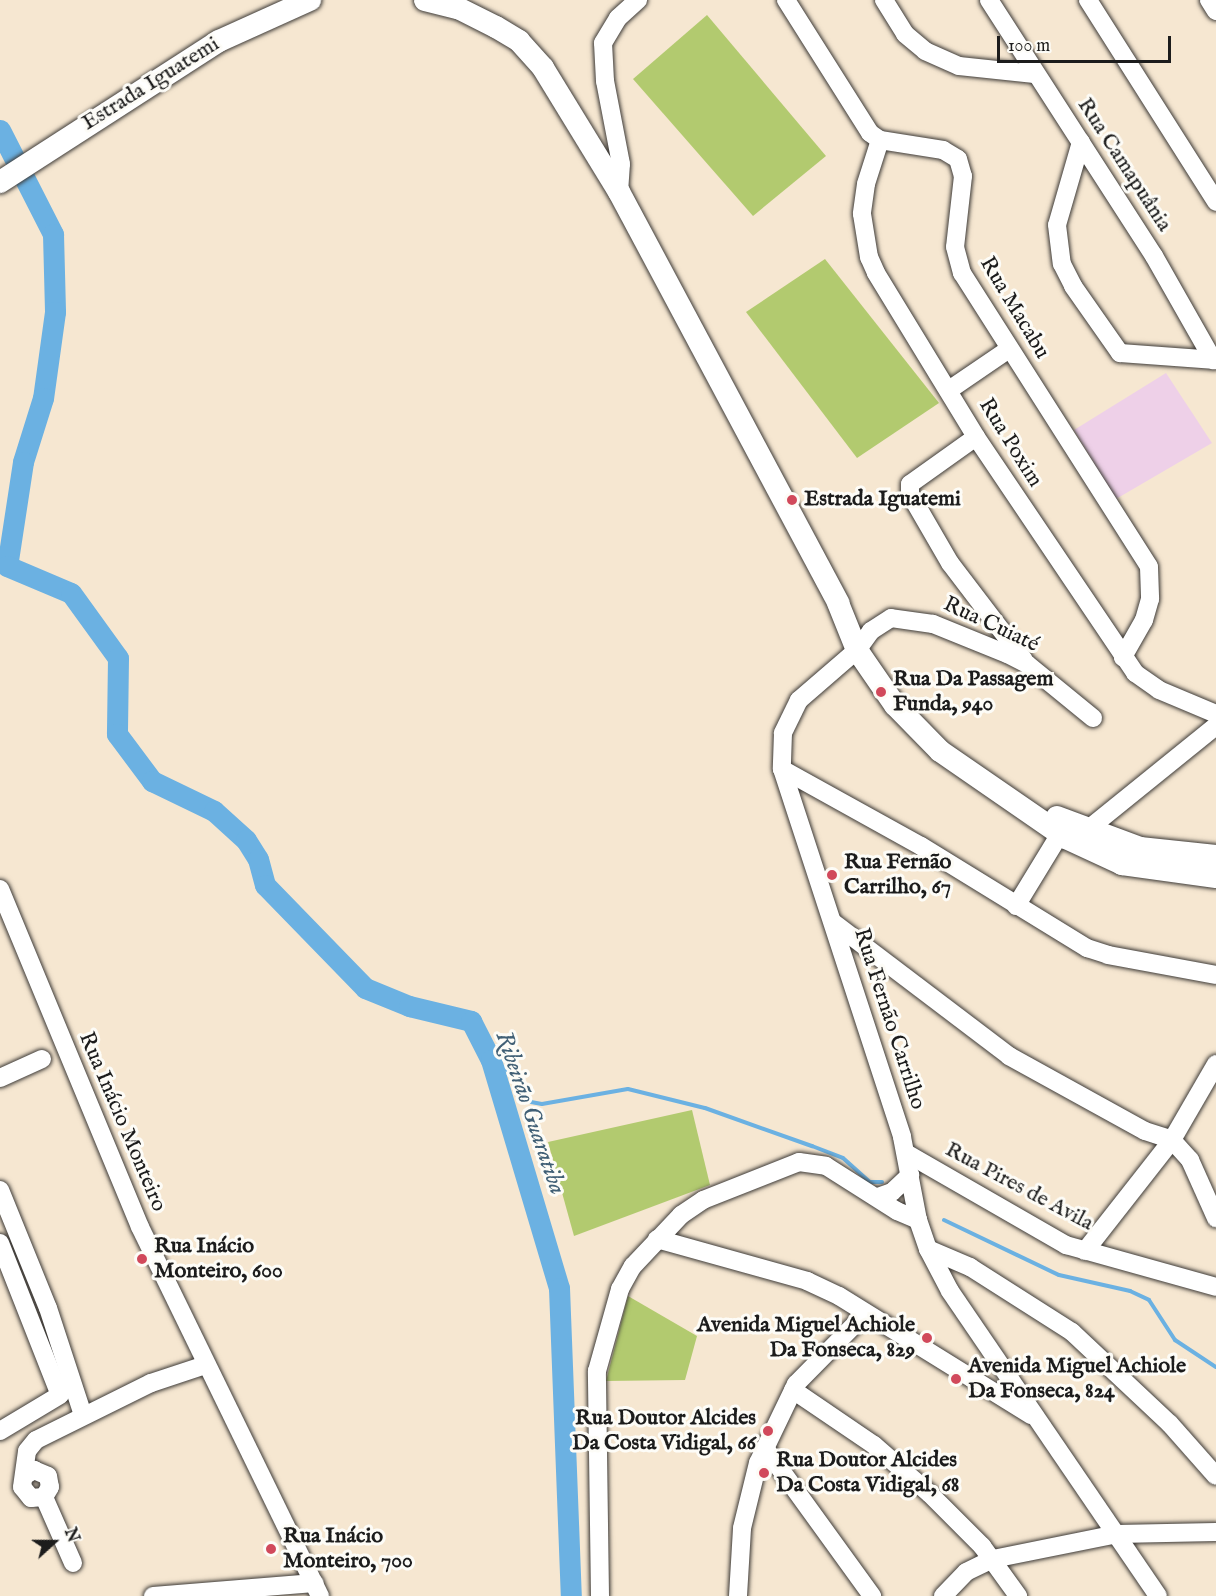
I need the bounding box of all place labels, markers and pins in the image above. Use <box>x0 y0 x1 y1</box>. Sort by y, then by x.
place label: Estrada Iguatemi <box>804 487 961 513</box>
marker: Estrada Iguatemi <box>785 493 799 507</box>
place label: Rua Da Passagem Funda, 940 <box>893 666 1053 718</box>
marker: Rua Da Passagem Funda, 940 <box>874 685 888 699</box>
place label: Rua Fernão Carrilho, 67 <box>844 849 951 900</box>
marker: Rua Fernão Carrilho, 67 <box>825 868 839 882</box>
place label: Rua Inácio Monteiro, 600 <box>154 1233 283 1284</box>
marker: Rua Inácio Monteiro, 600 <box>135 1252 149 1266</box>
place label: Avenida Miguel Achiole Da Fonseca, 829 <box>697 1312 915 1364</box>
marker: Avenida Miguel Achiole Da Fonseca, 829 <box>920 1331 934 1345</box>
place label: Avenida Miguel Achiole Da Fonseca, 824 <box>968 1353 1186 1404</box>
marker: Avenida Miguel Achiole Da Fonseca, 824 <box>949 1372 963 1386</box>
place label: Rua Doutor Alcides Da Costa Vidigal, 66 <box>572 1405 756 1456</box>
marker: Rua Doutor Alcides Da Costa Vidigal, 66 <box>761 1424 775 1438</box>
place label: Rua Doutor Alcides Da Costa Vidigal, 68 <box>776 1447 959 1498</box>
marker: Rua Doutor Alcides Da Costa Vidigal, 68 <box>757 1466 771 1480</box>
place label: Rua Inácio Monteiro, 700 <box>283 1523 413 1574</box>
marker: Rua Inácio Monteiro, 700 <box>264 1542 278 1556</box>

